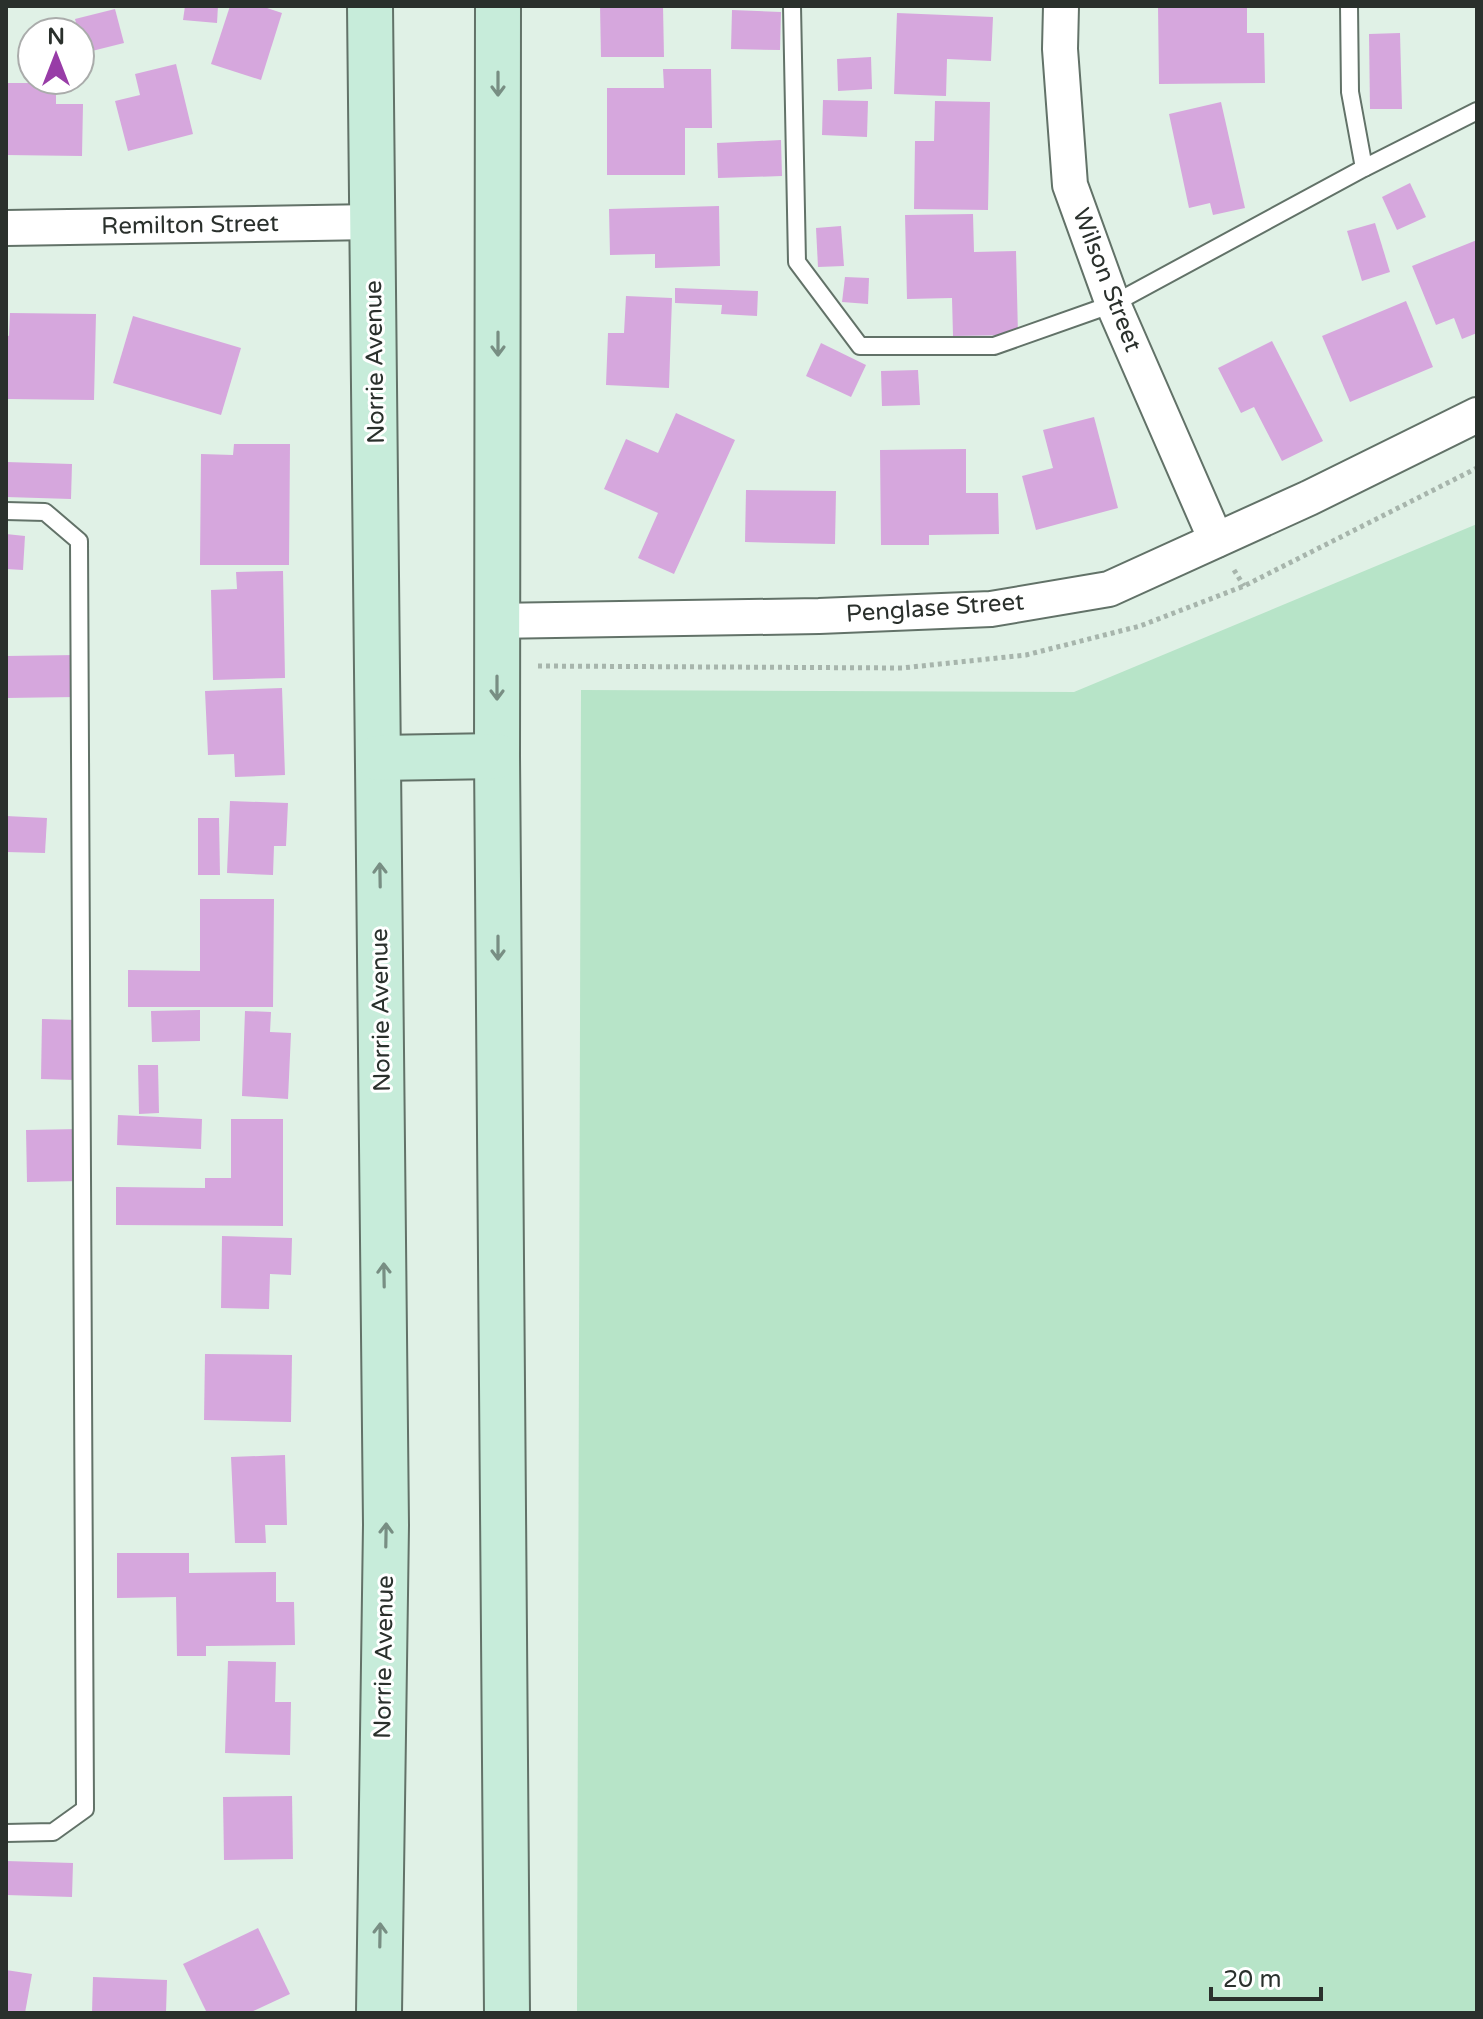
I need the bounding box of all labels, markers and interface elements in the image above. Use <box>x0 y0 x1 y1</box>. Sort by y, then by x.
north arrow <box>16 16 96 96</box>
text: N <box>47 24 65 50</box>
one-way arrow <box>490 70 506 97</box>
street label: Wilson Street <box>1066 204 1148 356</box>
street label: Remilton Street <box>101 209 279 241</box>
street label: Norrie Avenue <box>359 280 391 444</box>
one-way arrow <box>490 330 506 357</box>
street label: Penglase Street <box>845 587 1025 629</box>
one-way arrow <box>489 674 505 701</box>
one-way arrow <box>372 862 388 889</box>
street label: Norrie Avenue <box>365 928 397 1092</box>
one-way arrow <box>490 934 506 961</box>
one-way arrow <box>376 1262 392 1289</box>
one-way arrow <box>378 1522 394 1549</box>
street label: Norrie Avenue <box>368 1575 400 1739</box>
one-way arrow <box>372 1922 388 1949</box>
scale bar <box>1211 1951 1321 2001</box>
text: 20 m <box>1223 1965 1281 1994</box>

